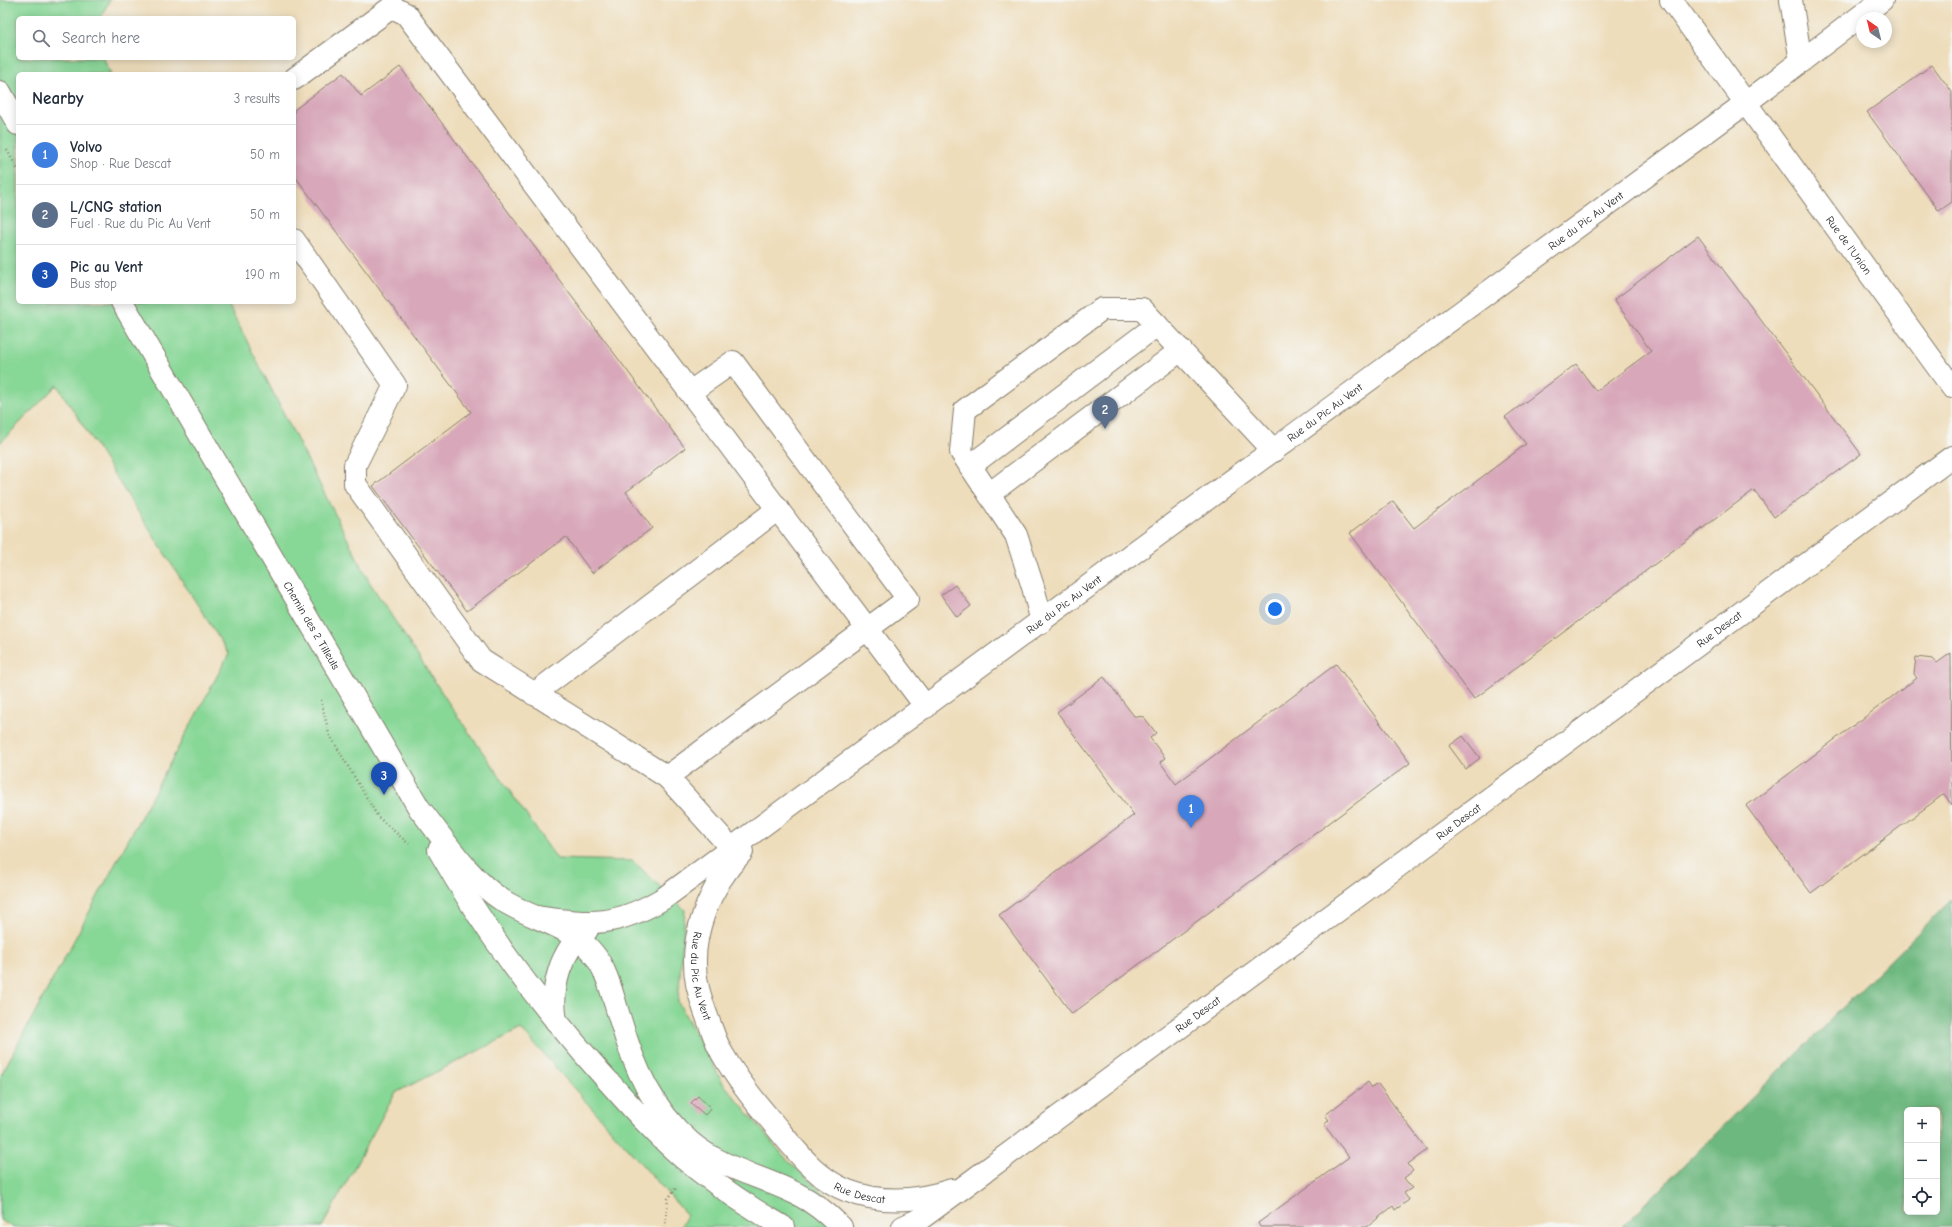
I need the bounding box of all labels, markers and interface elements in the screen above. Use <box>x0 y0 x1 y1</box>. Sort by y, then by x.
north arrow <box>1856 12 1892 48</box>
search box <box>16 16 296 60</box>
icon: search <box>30 27 52 49</box>
text: Search here <box>62 29 140 47</box>
text: Nearby <box>32 89 83 108</box>
text: 3 results <box>234 91 280 106</box>
text: Volvo <box>70 138 102 156</box>
text: 1 <box>42 147 48 162</box>
text: 50 m <box>250 147 280 162</box>
text: Shop · Rue Descat <box>70 156 171 171</box>
street label: Rue du Pic Au Vent <box>1546 188 1627 252</box>
text: L/CNG station <box>70 198 162 216</box>
text: 2 <box>42 207 48 222</box>
text: 50 m <box>250 207 280 222</box>
street label: Rue de l'Union <box>1823 213 1875 277</box>
text: Fuel · Rue du Pic Au Vent <box>70 216 211 231</box>
text: Pic au Vent <box>70 258 143 276</box>
text: 3 <box>42 267 48 282</box>
text: 190 m <box>245 267 280 282</box>
text: Bus stop <box>70 276 117 291</box>
street label: Rue du Pic Au Vent <box>1285 380 1365 444</box>
pin: 2 <box>1092 396 1118 429</box>
street label: Rue du Pic Au Vent <box>1024 572 1104 636</box>
street label: Chemin des 2 Tilleuls <box>281 579 343 672</box>
your location <box>1265 599 1285 619</box>
street label: Rue Descat <box>1694 608 1745 650</box>
pin: 3 <box>371 762 397 795</box>
pin: 1 <box>1178 795 1204 828</box>
street label: Rue Descat <box>1433 800 1484 842</box>
street label: Rue du Pic Au Vent <box>688 931 715 1023</box>
street label: Rue Descat <box>1173 993 1223 1035</box>
map controls <box>1904 1107 1940 1215</box>
button: + <box>1904 1107 1940 1143</box>
button: − <box>1904 1143 1940 1179</box>
street label: Rue Descat <box>832 1179 886 1206</box>
button: locate <box>1904 1179 1940 1215</box>

